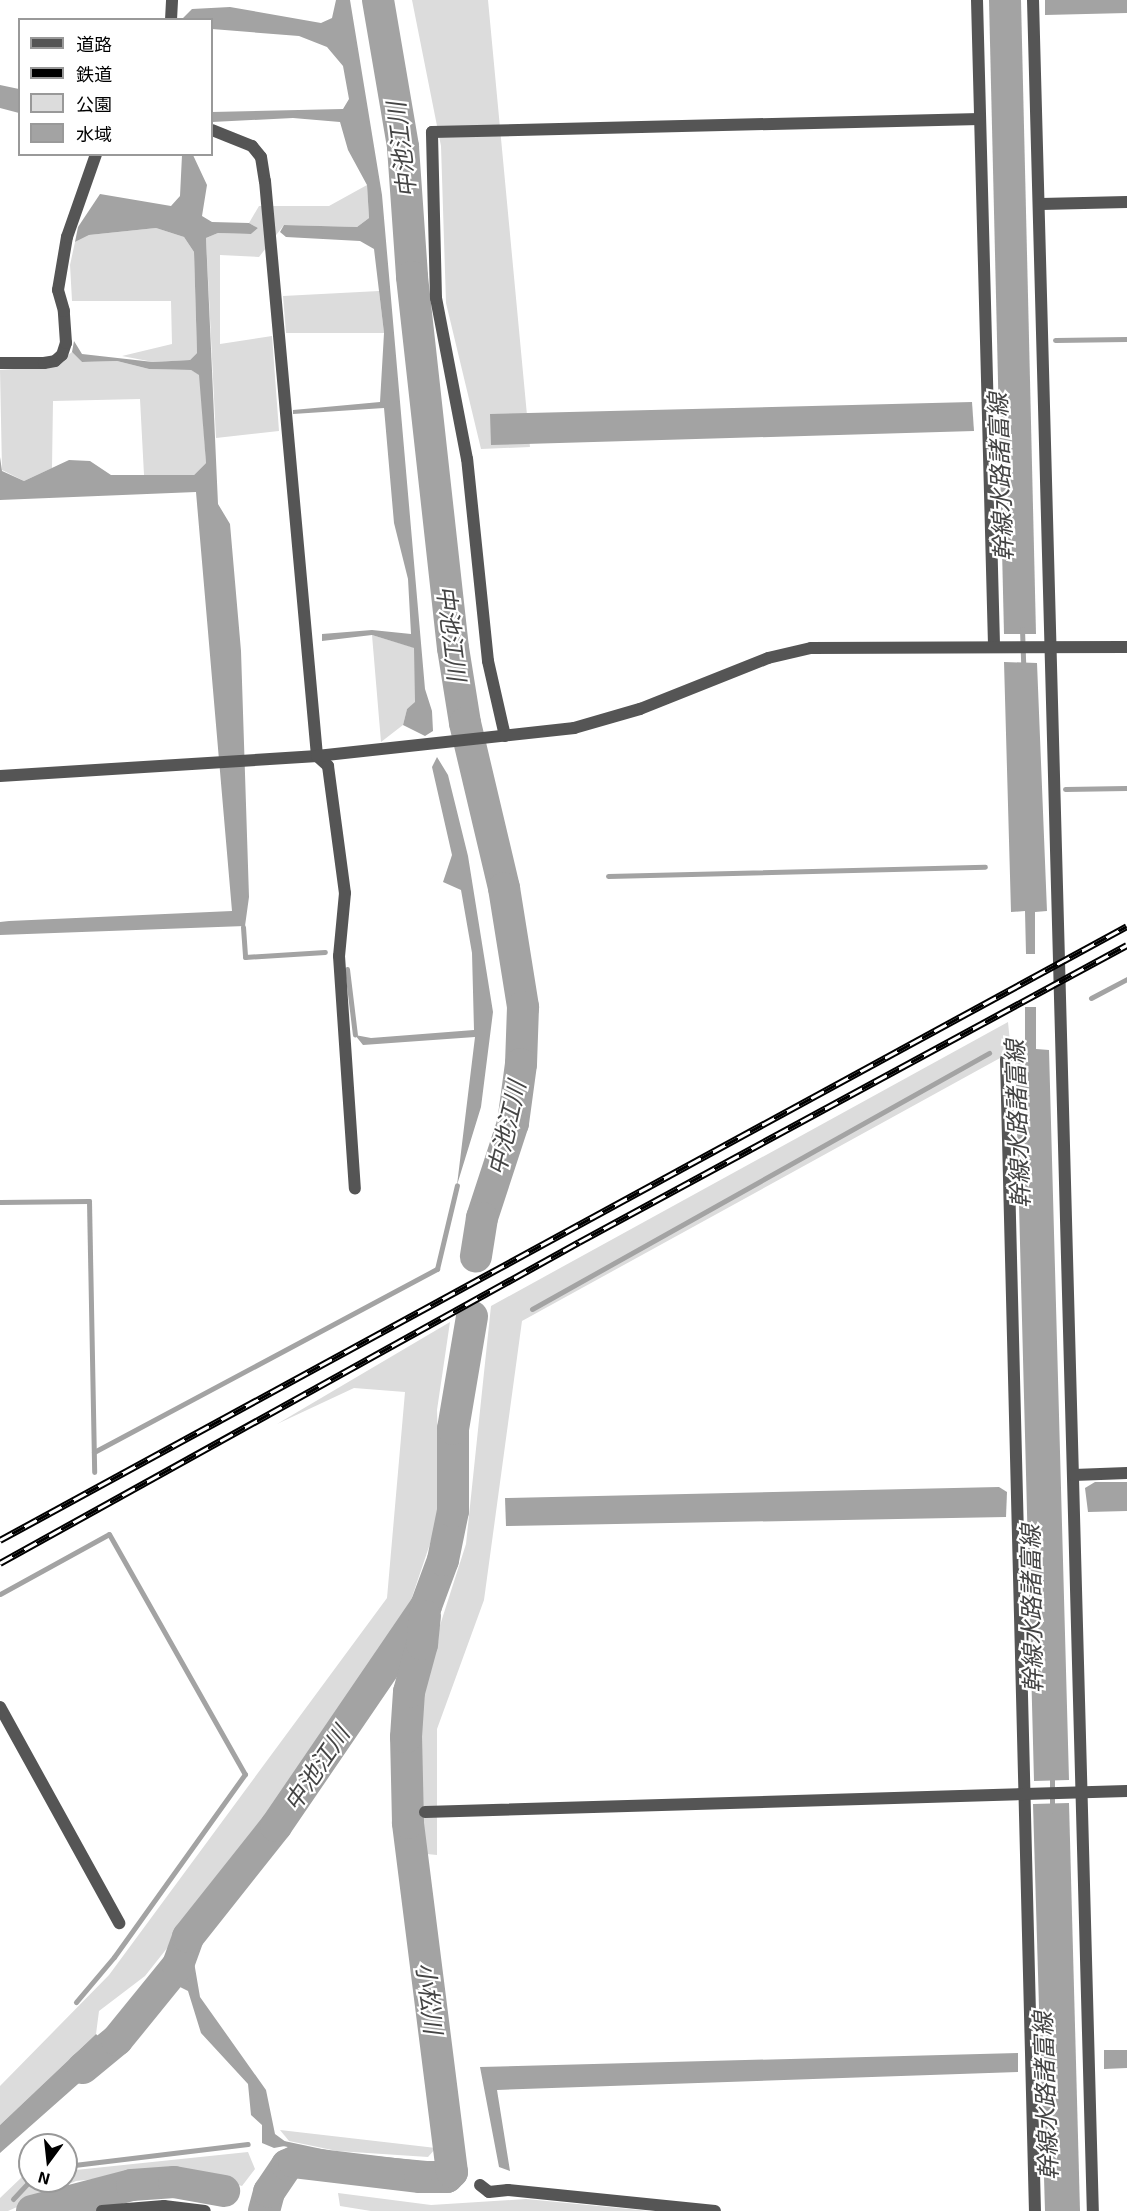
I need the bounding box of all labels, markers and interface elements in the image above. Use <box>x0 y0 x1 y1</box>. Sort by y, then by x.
legend <box>18 18 213 156</box>
text: 道路 <box>76 33 112 55</box>
text: 鉄道 <box>76 63 112 85</box>
text: 公園 <box>76 93 112 115</box>
water label: 中池江川 <box>381 101 421 199</box>
text: 水域 <box>76 123 112 145</box>
water label: 幹線水路諸富線 <box>983 393 1017 561</box>
water label: 中池江川 <box>432 584 472 682</box>
water label: 幹線水路諸富線 <box>1000 1040 1034 1208</box>
water label: 中池江川 <box>481 1078 531 1178</box>
water label: 幹線水路諸富線 <box>1015 1525 1047 1693</box>
water label: 中池江川 <box>277 1720 355 1816</box>
water label: 小松川 <box>411 1961 449 2035</box>
water label: 幹線水路諸富線 <box>1028 2012 1062 2180</box>
north arrow <box>18 2133 78 2193</box>
text: N <box>36 2168 52 2190</box>

